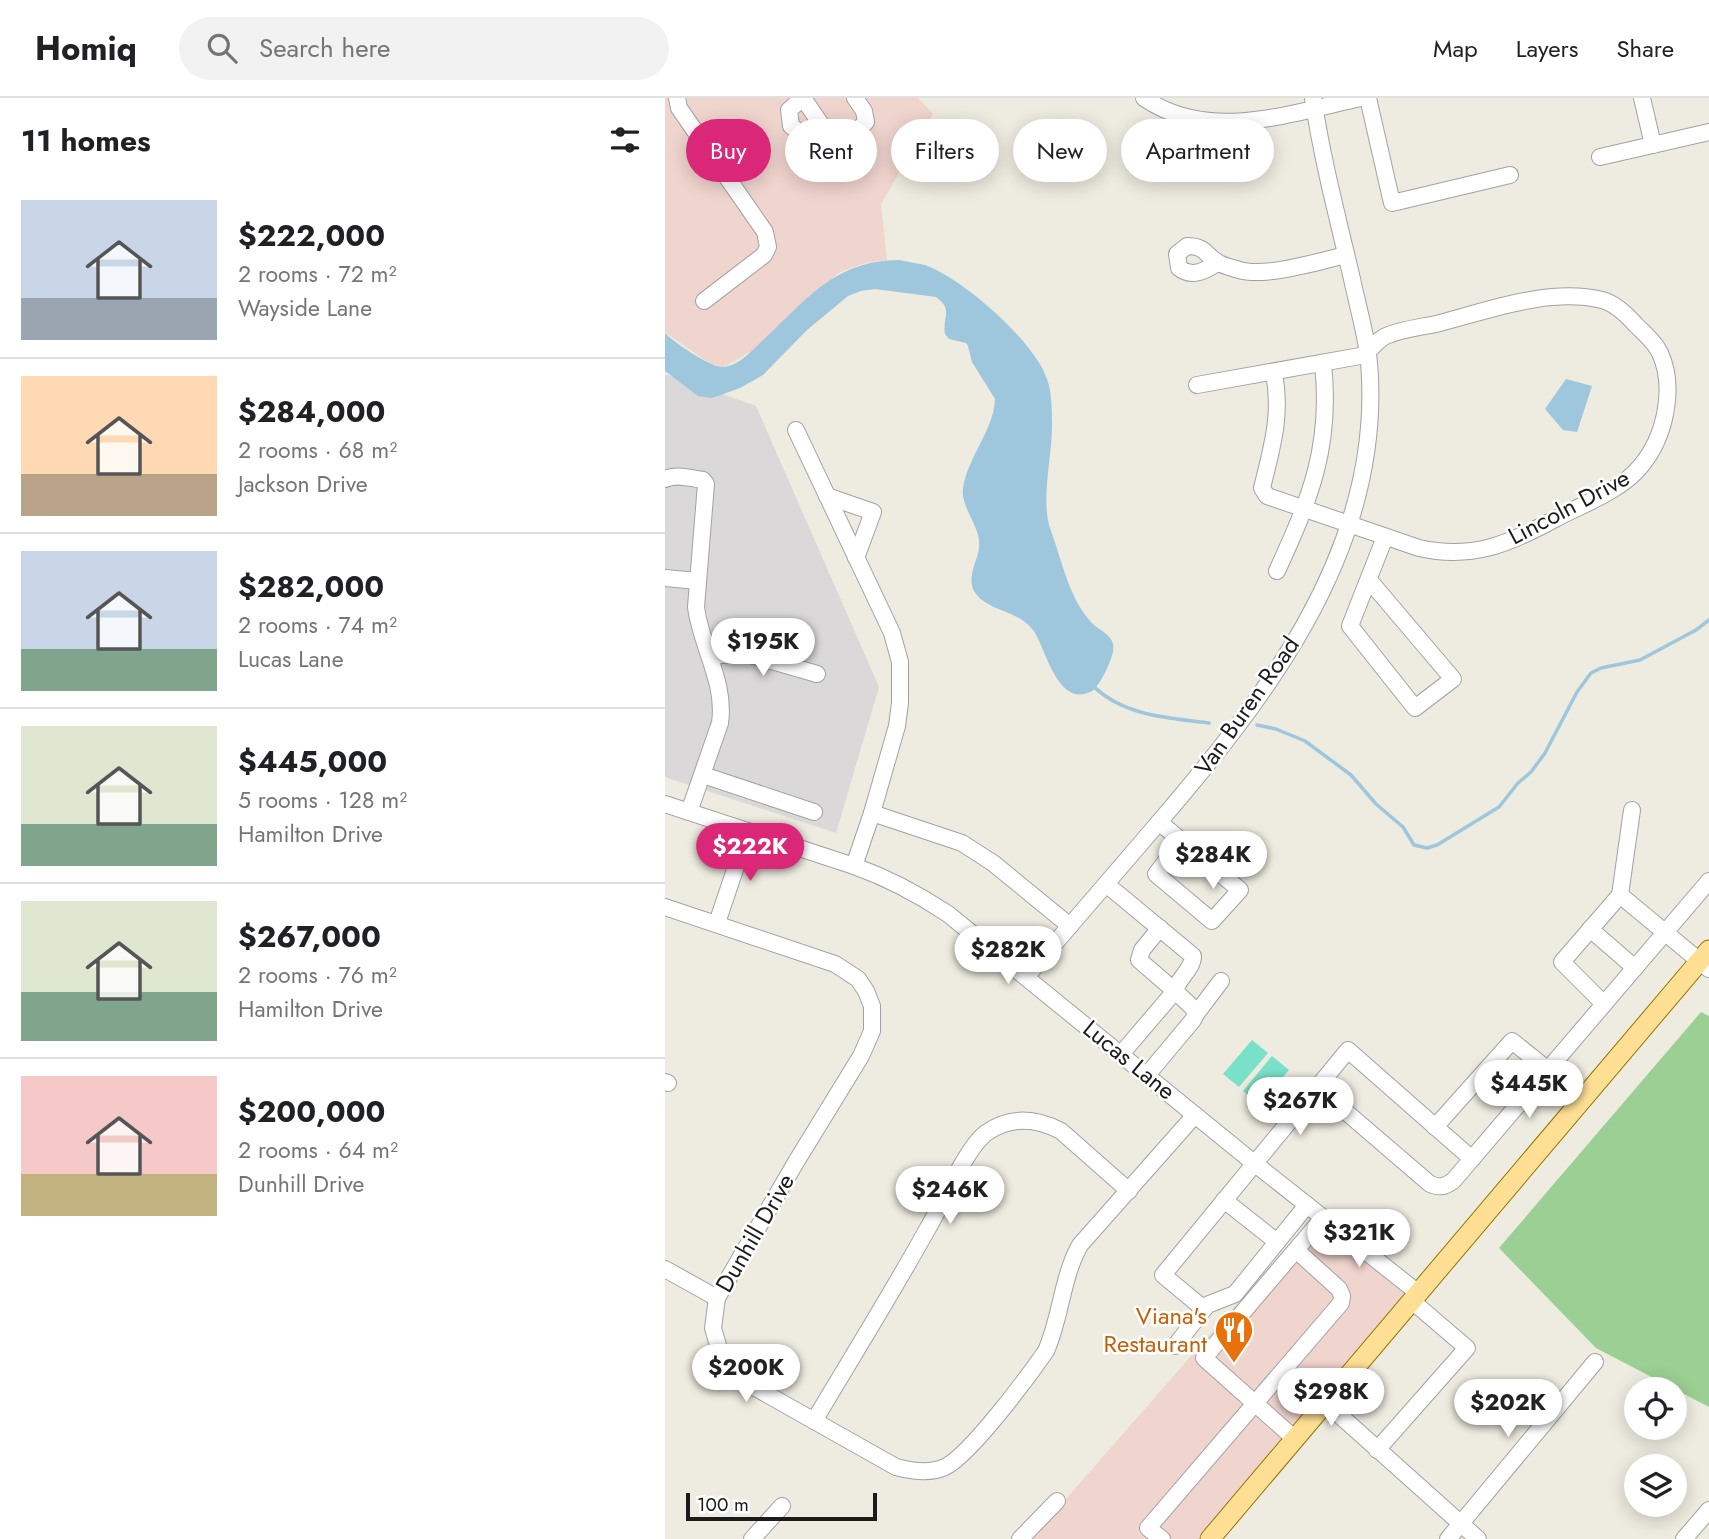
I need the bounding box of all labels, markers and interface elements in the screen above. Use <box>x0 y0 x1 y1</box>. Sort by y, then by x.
search box <box>179 17 669 80</box>
text: Homiq <box>35 25 137 72</box>
icon: search <box>203 29 241 67</box>
text: Search here <box>259 29 390 67</box>
text: Map <box>1433 31 1478 66</box>
text: Layers <box>1516 31 1578 66</box>
text: Share <box>1616 31 1674 66</box>
text: 11 homes <box>21 119 151 162</box>
chip: Buy <box>686 119 771 182</box>
chip: Rent <box>785 119 877 182</box>
chip: Filters <box>891 119 999 182</box>
chip: New <box>1013 119 1107 182</box>
chip: Apartment <box>1121 119 1274 182</box>
icon: filters <box>606 121 644 159</box>
text: $222,000 <box>238 214 385 257</box>
icon: home <box>77 228 161 312</box>
text: 2 rooms · 72 m² <box>238 257 397 291</box>
text: Wayside Lane <box>238 291 372 325</box>
text: $284,000 <box>238 390 385 433</box>
icon: home <box>77 404 161 488</box>
text: 2 rooms · 68 m² <box>238 433 397 467</box>
street label: Lincoln Drive <box>1502 460 1636 553</box>
text: Jackson Drive <box>238 467 368 501</box>
text: $282,000 <box>238 565 384 608</box>
icon: home <box>77 579 161 663</box>
text: 2 rooms · 74 m² <box>238 608 397 642</box>
pin: $195K <box>714 618 812 678</box>
text: $195K <box>727 624 799 658</box>
street label: Van Buren Road <box>1186 629 1308 782</box>
text: Lucas Lane <box>238 642 344 676</box>
text: $445,000 <box>238 740 387 783</box>
icon: home <box>77 754 161 838</box>
text: 5 rooms · 128 m² <box>238 783 407 817</box>
text: Hamilton Drive <box>238 817 383 851</box>
pin: $222K <box>701 824 799 883</box>
text: $222K <box>712 829 788 863</box>
pin: $284K <box>1164 832 1262 891</box>
text: $284K <box>1175 837 1251 871</box>
text: $267,000 <box>238 915 381 958</box>
pin: $282K <box>959 926 1057 986</box>
icon: home <box>77 929 161 1013</box>
text: $282K <box>971 932 1045 966</box>
text: 2 rooms · 76 m² <box>238 958 397 992</box>
text: Hamilton Drive <box>238 992 383 1026</box>
street label: Lucas Lane <box>1076 1011 1183 1108</box>
pin: $445K <box>1480 1060 1578 1120</box>
text: $445K <box>1490 1066 1568 1100</box>
pin: $267K <box>1251 1077 1349 1137</box>
text: $267K <box>1263 1083 1337 1117</box>
text: $200,000 <box>238 1090 385 1133</box>
icon: home <box>77 1104 161 1188</box>
text: 2 rooms · 64 m² <box>238 1133 398 1167</box>
pin: $246K <box>901 1166 999 1226</box>
text: Dunhill Drive <box>238 1167 364 1201</box>
street label: Dunhill Drive <box>706 1167 803 1299</box>
text: $246K <box>912 1172 988 1206</box>
pin: $321K <box>1310 1210 1408 1269</box>
text: $321K <box>1323 1215 1395 1249</box>
place label: Viana's Restaurant <box>1103 1298 1207 1361</box>
restaurant icon: Viana's Restaurant <box>1213 1309 1255 1364</box>
pin: $200K <box>697 1344 795 1404</box>
text: $200K <box>708 1350 784 1384</box>
pin: $298K <box>1282 1368 1380 1428</box>
text: $298K <box>1293 1374 1369 1408</box>
map controls <box>1624 1377 1687 1517</box>
button: locate <box>1624 1377 1687 1440</box>
pin: $202K <box>1459 1380 1557 1439</box>
text: $202K <box>1470 1385 1546 1419</box>
button: layers <box>1624 1454 1687 1517</box>
scale bar <box>686 1490 877 1522</box>
text: 100 m <box>697 1491 749 1518</box>

